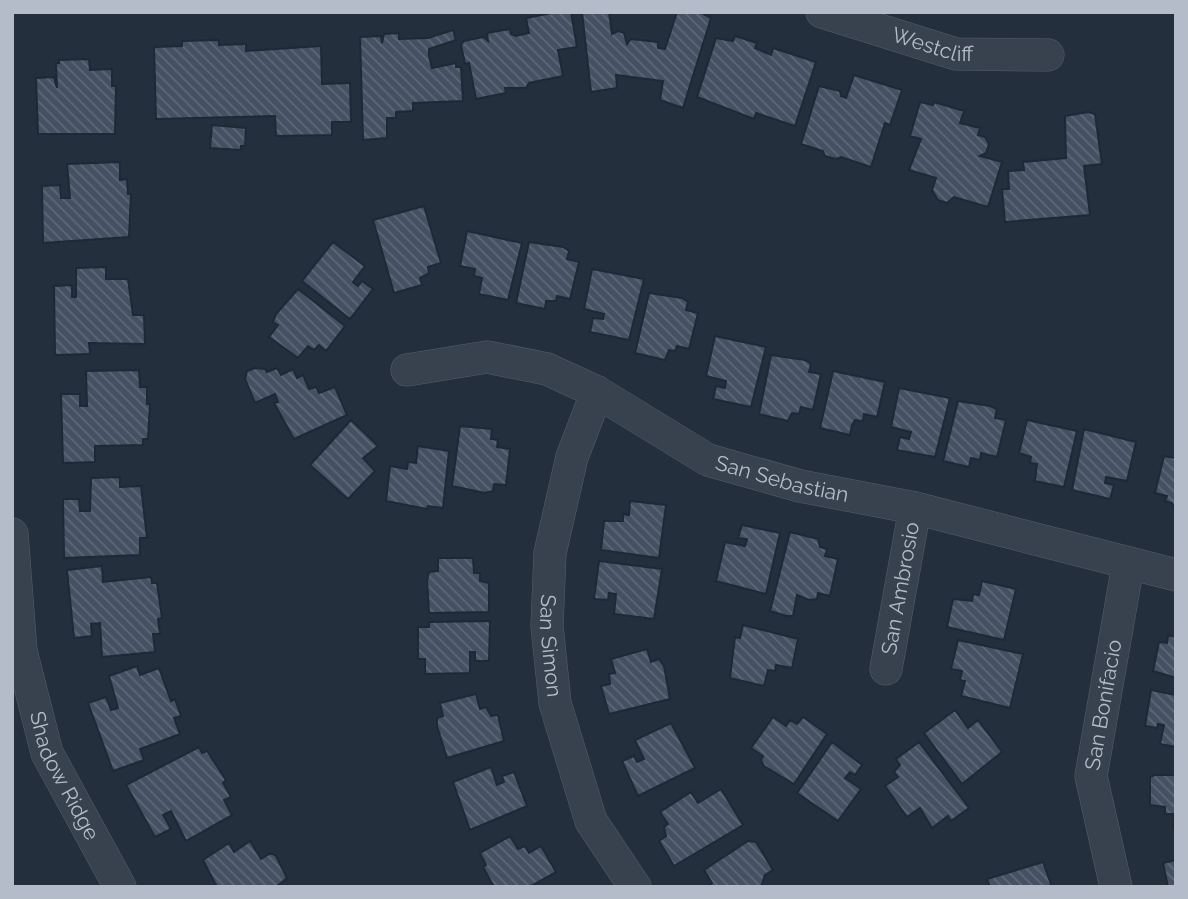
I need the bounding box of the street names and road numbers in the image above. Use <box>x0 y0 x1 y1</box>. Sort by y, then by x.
street label: Westcliff <box>889 22 974 66</box>
street label: San Sebastian <box>713 450 851 507</box>
street label: San Ambrosio <box>876 520 924 657</box>
street label: San Simon <box>535 594 567 698</box>
street label: San Bonifacio <box>1079 638 1127 772</box>
street label: Shadow Ridge <box>25 708 105 844</box>

